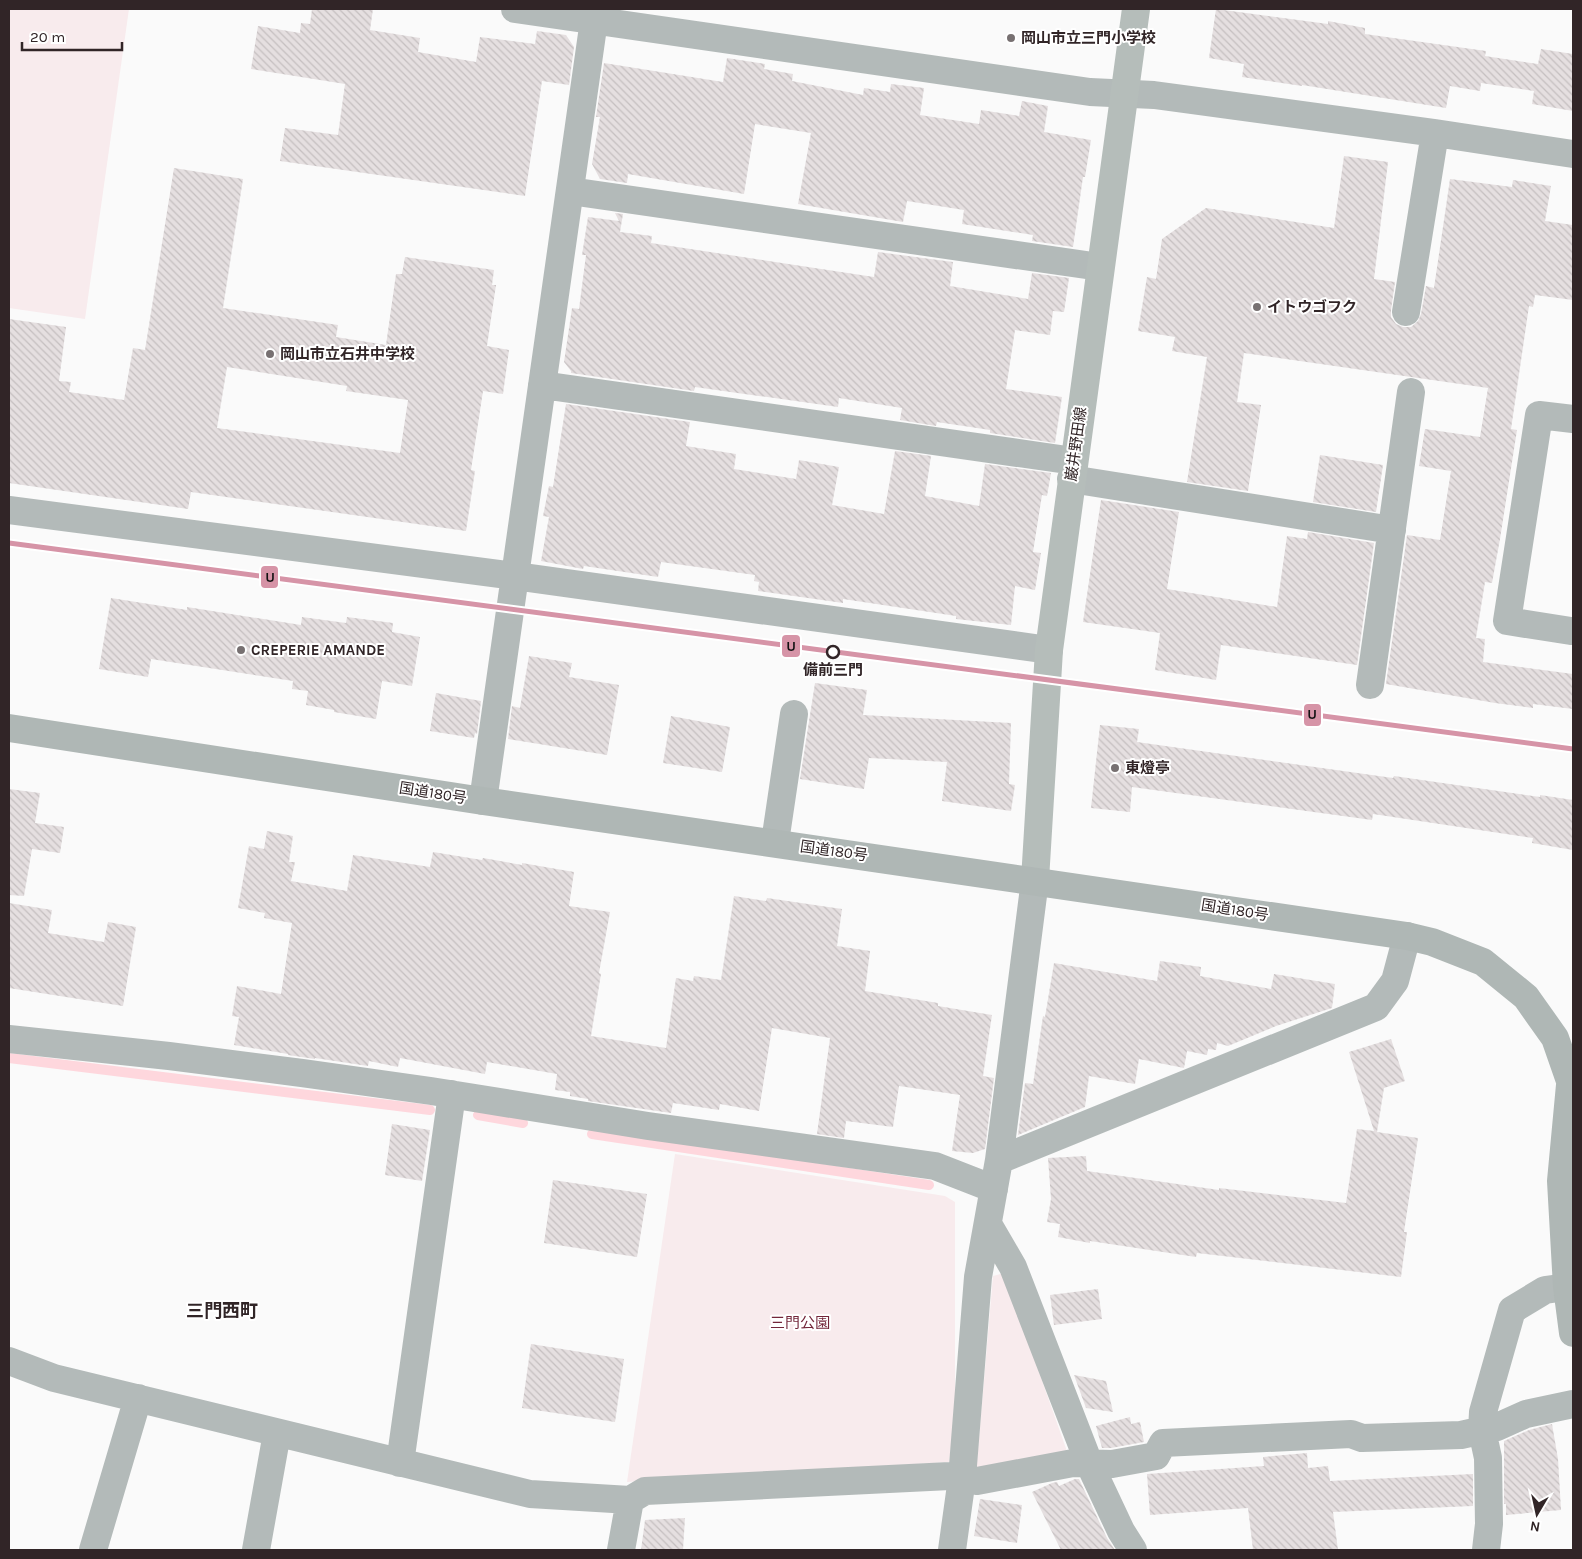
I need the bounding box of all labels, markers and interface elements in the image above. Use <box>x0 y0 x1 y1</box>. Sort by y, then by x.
scale bar <box>22 20 122 52</box>
text: 20 m <box>30 28 65 46</box>
place label: 岡山市立三門小学校 <box>1021 29 1156 47</box>
marker: 岡山市立三門小学校 <box>1005 32 1017 44</box>
place label: イトウゴフク <box>1267 298 1357 316</box>
marker: イトウゴフク <box>1251 301 1263 313</box>
place label: 岡山市立石井中学校 <box>280 345 415 363</box>
marker: 岡山市立石井中学校 <box>264 348 276 360</box>
street label: 巌井野田線 <box>1062 406 1090 482</box>
line badge: U <box>260 565 279 589</box>
text: U <box>265 569 275 586</box>
line badge: U <box>781 634 801 658</box>
text: U <box>786 638 796 655</box>
place label: CREPERIE AMANDE <box>251 641 385 659</box>
marker: CREPERIE AMANDE <box>235 644 247 656</box>
marker: 備前三門 <box>826 645 840 659</box>
place label: 備前三門 <box>803 661 863 679</box>
line badge: U <box>1303 703 1322 727</box>
text: U <box>1307 706 1317 723</box>
place label: 東燈亭 <box>1125 759 1170 777</box>
marker: 東燈亭 <box>1109 762 1121 774</box>
street label: 国道180号 <box>398 779 468 807</box>
street label: 国道180号 <box>799 837 869 865</box>
street label: 国道180号 <box>1200 896 1270 924</box>
district label: 三門西町 <box>186 1300 258 1322</box>
park label: 三門公園 <box>770 1314 830 1332</box>
north arrow <box>1512 1489 1562 1539</box>
text: N <box>1529 1517 1541 1536</box>

